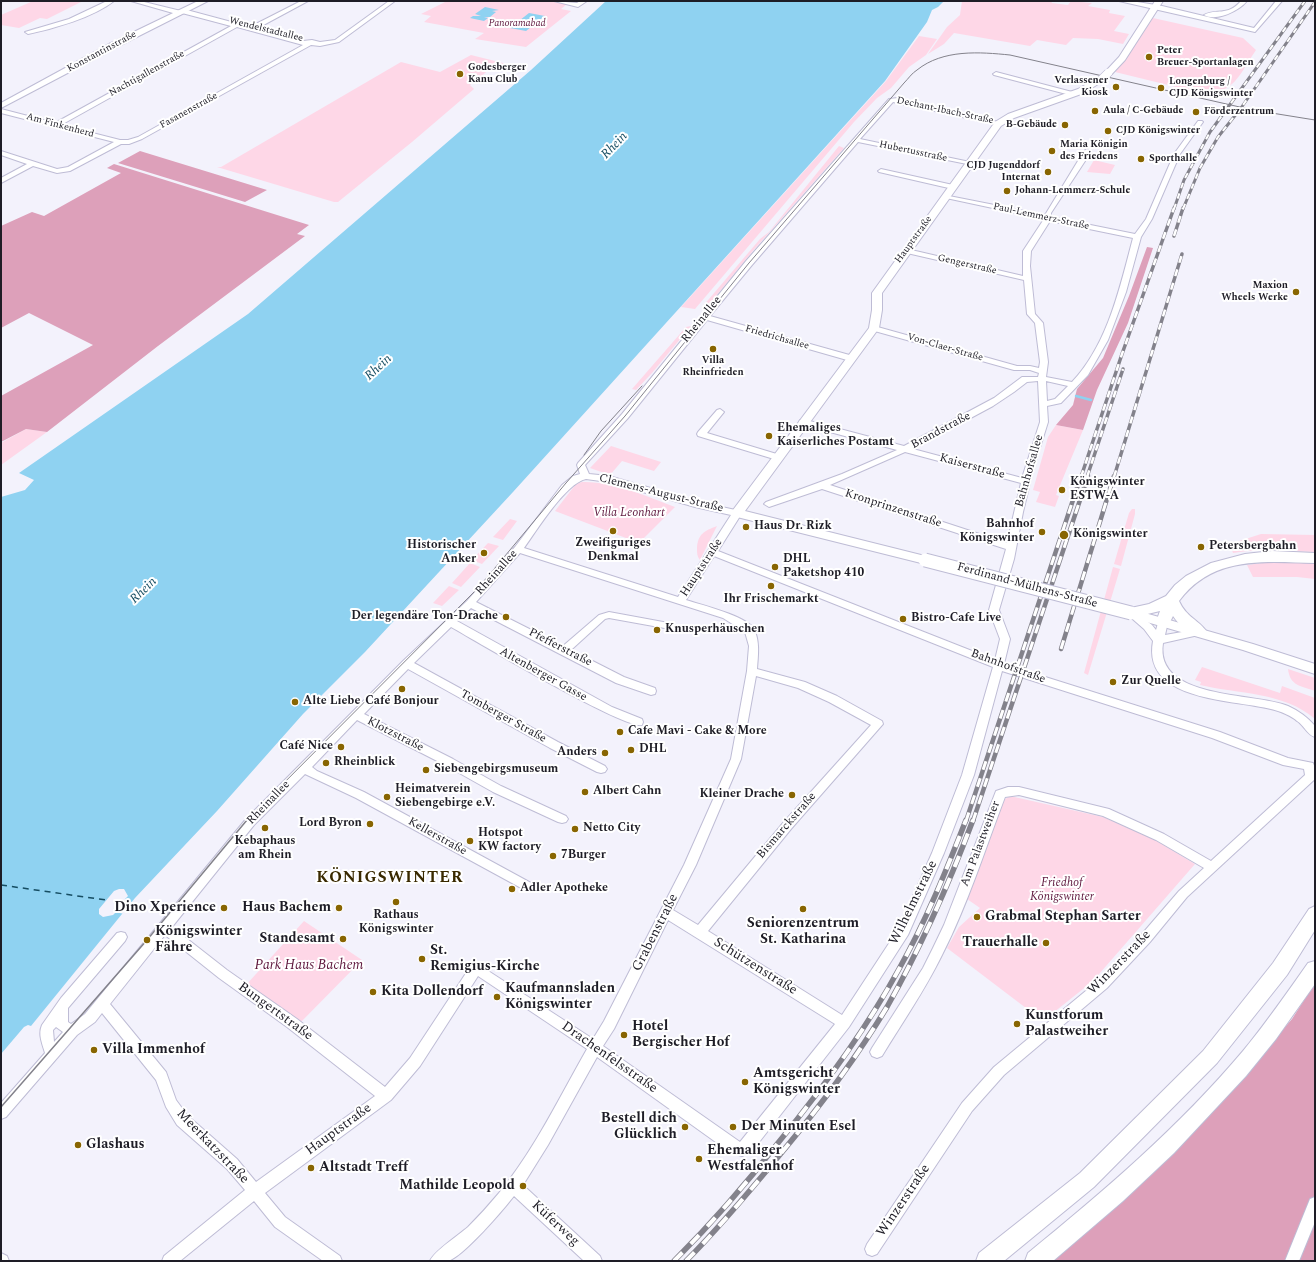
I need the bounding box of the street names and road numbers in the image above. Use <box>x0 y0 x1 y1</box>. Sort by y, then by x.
street label: Wendelstadtallee <box>228 15 304 45</box>
street label: Konstantinstraße <box>65 29 139 75</box>
street label: Nachtigallenstraße <box>107 48 187 100</box>
street label: Fasanenstraße <box>158 90 220 132</box>
street label: Dechant-Ibach-Straße <box>896 95 994 127</box>
street label: Am Finkenherd <box>25 111 95 141</box>
street label: Hubertusstraße <box>878 139 948 165</box>
street label: Paul-Lemmerz-Straße <box>992 201 1090 233</box>
street label: Hauptstraße <box>893 214 935 266</box>
street label: Gengerstraße <box>936 252 998 278</box>
street label: Rheinallee <box>679 294 725 346</box>
street label: Friedrichsallee <box>744 323 810 353</box>
street label: Von-Claer-Straße <box>906 331 984 365</box>
street label: Brandstraße <box>909 409 973 453</box>
street label: Bahnhofsallee <box>1013 433 1047 509</box>
street label: Kaiserstraße <box>938 451 1006 483</box>
street label: Clemens-August-Straße <box>597 472 725 516</box>
street label: Kronprinzenstraße <box>843 487 943 531</box>
street label: Hauptstraße <box>678 536 726 600</box>
street label: Rheinallee <box>473 547 521 599</box>
street label: Ferdinand-Mülhens-Straße <box>955 560 1099 612</box>
street label: Pfefferstraße <box>526 626 594 670</box>
street label: Altenberger Gasse <box>497 645 589 705</box>
street label: Bahnhofstraße <box>969 647 1047 687</box>
street label: Tomberger Straße <box>457 687 549 747</box>
street label: Klotzstraße <box>364 715 426 755</box>
street label: Rheinallee <box>244 778 294 828</box>
street label: Bismarckstraße <box>754 790 820 862</box>
street label: Am Palastweiher <box>958 799 1004 889</box>
street label: Kellerstraße <box>405 815 469 859</box>
street label: Wilhelmstraße <box>886 858 942 948</box>
street label: Grabenstraße <box>629 891 683 975</box>
street label: Winzerstraße <box>1085 927 1155 999</box>
street label: Schützenstraße <box>710 935 800 999</box>
street label: Bungertstraße <box>234 979 316 1045</box>
street label: Drachenfelsstraße <box>558 1019 660 1097</box>
street label: Hauptstraße <box>303 1100 375 1160</box>
street label: Meerkatzstraße <box>172 1106 252 1188</box>
street label: Winzerstraße <box>874 1162 934 1240</box>
street label: Küferweg <box>527 1198 583 1250</box>

